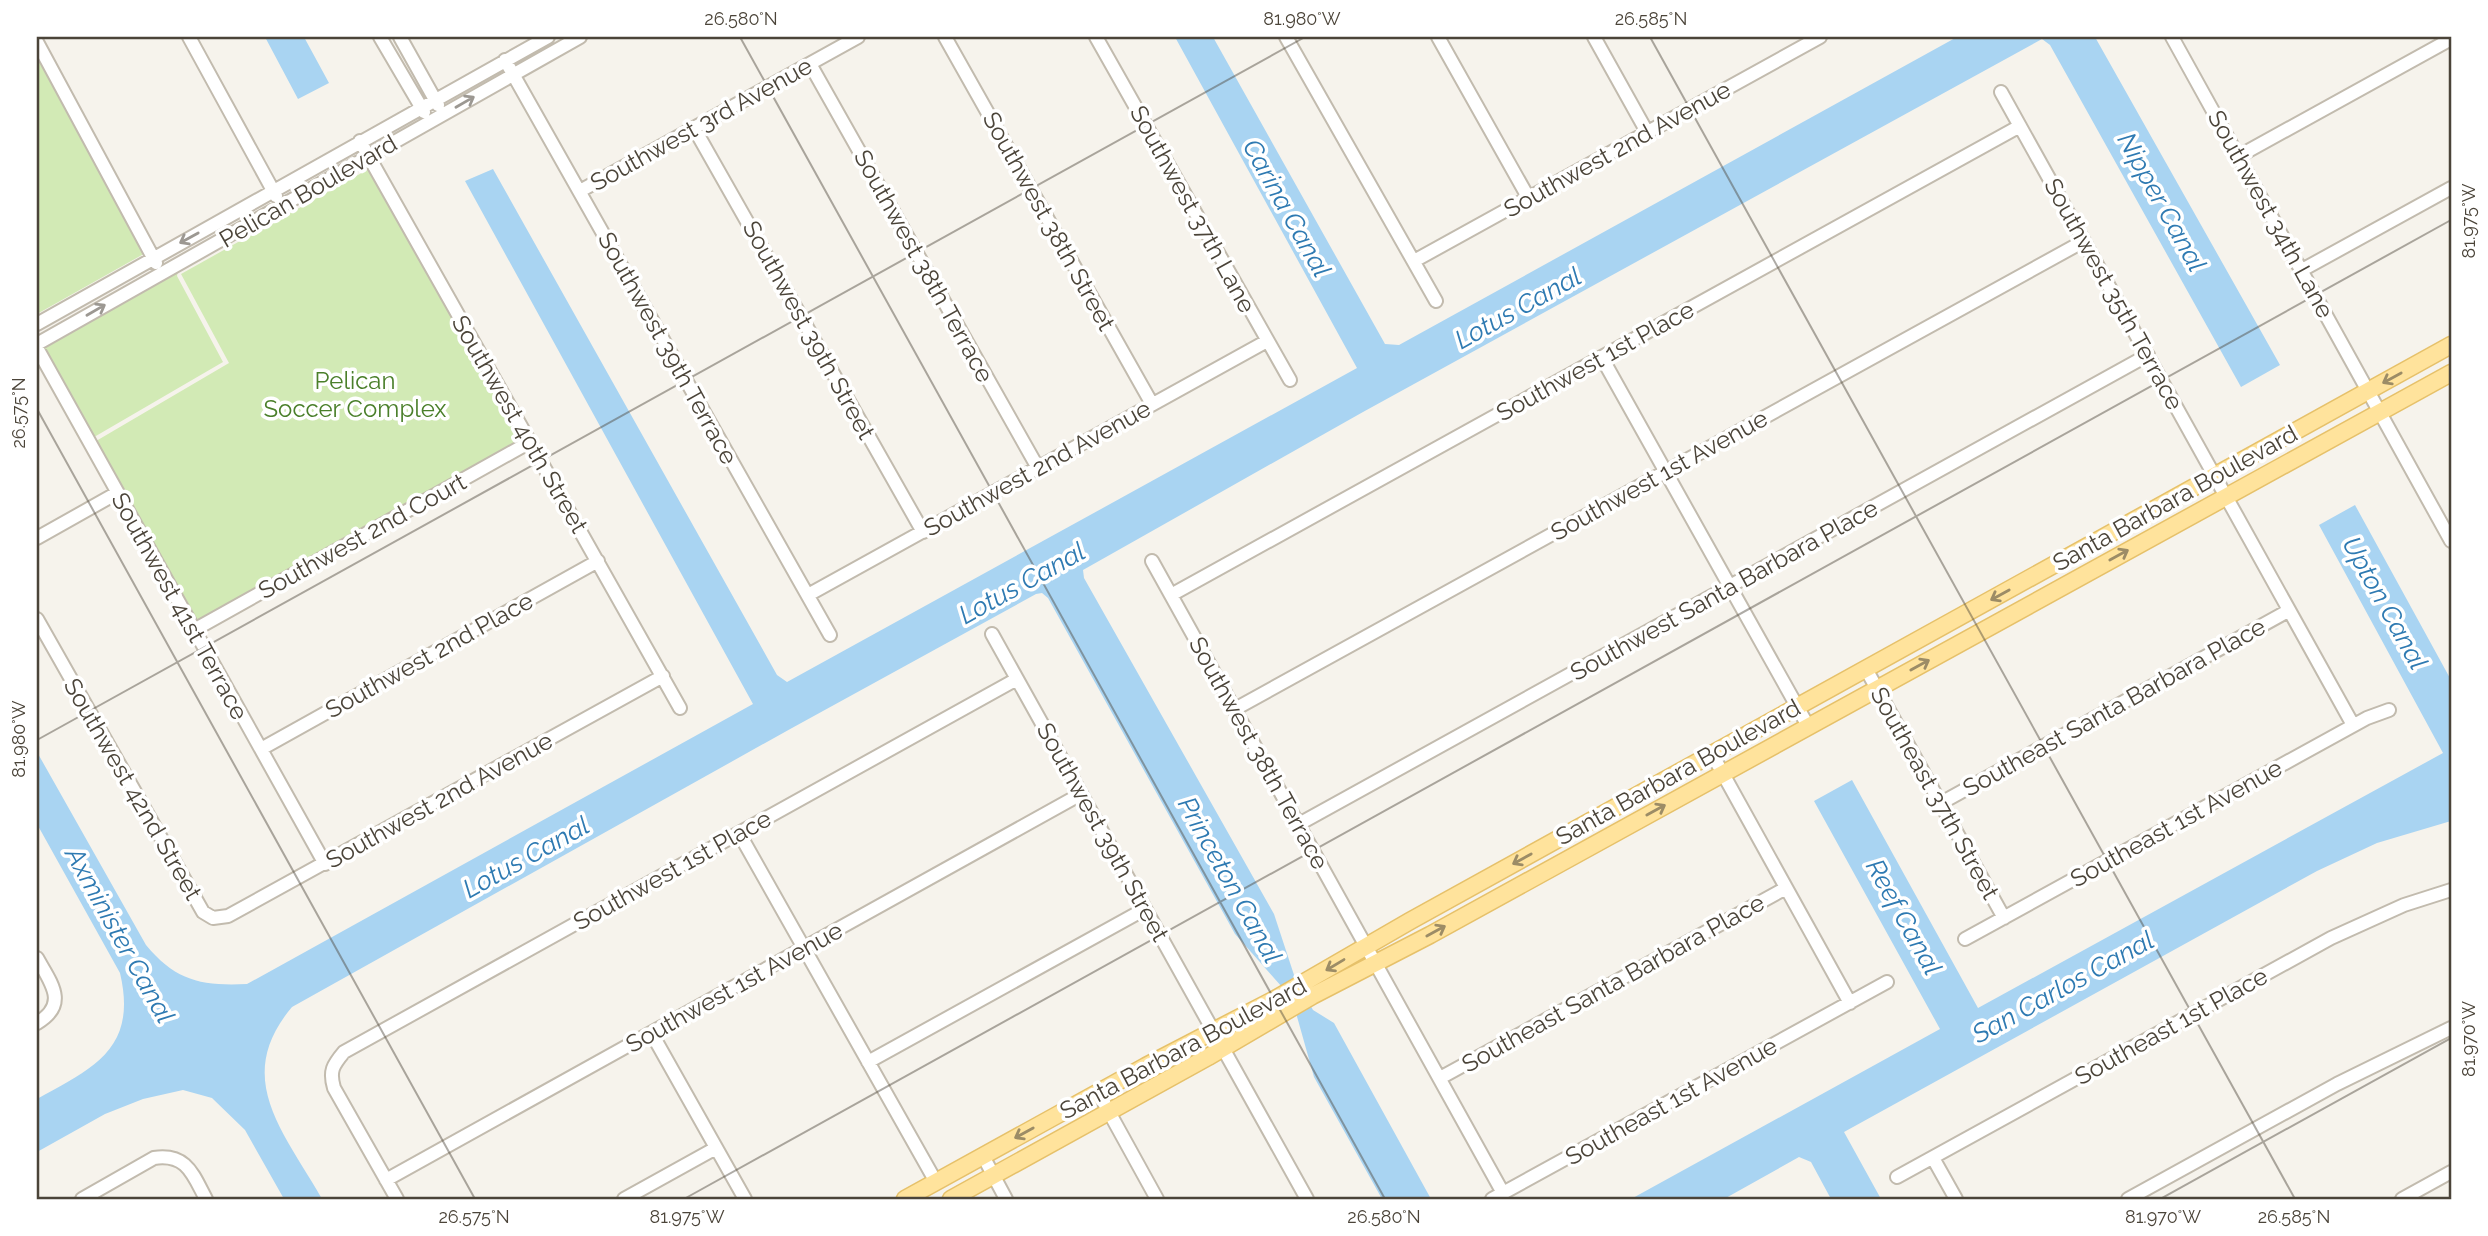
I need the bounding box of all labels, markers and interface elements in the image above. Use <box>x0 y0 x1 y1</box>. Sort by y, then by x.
text: 26.580°N <box>704 8 778 29</box>
text: 81.980°W <box>1263 8 1341 29</box>
text: 26.585°N <box>1615 8 1687 29</box>
street label: Southwest 3rd Avenue <box>585 51 817 197</box>
street label: Southwest 2nd Avenue <box>1499 75 1735 223</box>
one-way arrow <box>454 95 474 109</box>
street label: Southwest 37th Lane <box>1124 100 1262 318</box>
street label: Southwest 34th Lane <box>2202 105 2340 323</box>
street label: Southwest 38th Street <box>977 107 1121 335</box>
water label: Nipper Canal <box>2112 127 2213 277</box>
street label: Pelican Boulevard <box>214 128 402 254</box>
water label: Carina Canal <box>1237 134 1337 282</box>
street label: Southwest 38th Terrace <box>848 145 1000 387</box>
street label: Southwest 35th Terrace <box>2038 173 2190 415</box>
text: 81.975°W <box>2458 183 2479 258</box>
street label: Southwest 39th Street <box>737 216 881 444</box>
street label: Southwest 39th Terrace <box>592 227 744 469</box>
one-way arrow <box>179 232 200 245</box>
water label: Lotus Canal <box>1450 261 1587 355</box>
street label: Southwest 1st Place <box>1491 295 1699 427</box>
one-way arrow <box>85 303 105 317</box>
street label: Southwest 40th Street <box>446 310 594 538</box>
park label: Pelican Soccer Complex <box>264 366 446 423</box>
one-way arrow <box>2382 371 2402 385</box>
text: 26.575°N <box>8 377 29 449</box>
street label: Southwest 2nd Avenue <box>919 394 1155 542</box>
street label: Southwest 1st Avenue <box>1546 403 1772 547</box>
street label: Santa Barbara Boulevard <box>2048 419 2302 577</box>
street label: Southwest 2nd Court <box>253 467 471 605</box>
street label: Southwest 41st Terrace <box>105 487 255 725</box>
street label: Southwest Santa Barbara Place <box>1565 493 1883 687</box>
water label: Upton Canal <box>2336 531 2434 675</box>
water label: Lotus Canal <box>954 536 1091 630</box>
one-way arrow <box>2109 548 2129 562</box>
street label: Southwest 2nd Place <box>320 586 538 724</box>
one-way arrow <box>1990 588 2010 602</box>
street label: Southeast Santa Barbara Place <box>1958 612 2270 802</box>
street label: Southwest 38th Terrace <box>1183 632 1335 874</box>
one-way arrow <box>1909 658 1930 671</box>
street label: Southwest 42nd Street <box>58 673 208 905</box>
street label: Southeast 37th Street <box>1865 682 2005 904</box>
street label: Santa Barbara Boulevard <box>1551 693 1805 851</box>
text: 81.980°W <box>8 700 29 778</box>
street label: Southwest 39th Street <box>1031 718 1175 946</box>
street label: Southwest 2nd Avenue <box>321 726 557 874</box>
street label: Southeast 1st Avenue <box>2065 753 2287 893</box>
water label: Princeton Canal <box>1172 792 1288 969</box>
one-way arrow <box>1646 803 1666 817</box>
street label: Southwest 1st Place <box>568 804 776 936</box>
water label: Lotus Canal <box>458 810 595 904</box>
water label: Axminister Canal <box>58 840 181 1028</box>
one-way arrow <box>1512 853 1533 866</box>
water label: Reef Canal <box>1860 854 1948 980</box>
street label: Southeast Santa Barbara Place <box>1457 888 1769 1078</box>
street label: Southwest 1st Avenue <box>621 915 847 1059</box>
one-way arrow <box>1425 924 1446 937</box>
water label: San Carlos Canal <box>1966 925 2159 1050</box>
one-way arrow <box>1326 958 1346 972</box>
street label: Southeast 1st Place <box>2070 961 2272 1091</box>
street label: Santa Barbara Boulevard <box>1055 971 1311 1125</box>
text: 81.970°W <box>2458 1001 2479 1077</box>
street label: Southeast 1st Avenue <box>1560 1031 1782 1171</box>
one-way arrow <box>1015 1126 1035 1140</box>
text: 26.575°N <box>438 1206 510 1227</box>
text: 81.975°W <box>650 1206 725 1227</box>
text: 26.580°N <box>1347 1206 1421 1227</box>
text: 81.970°W <box>2125 1206 2201 1227</box>
text: 26.585°N <box>2258 1206 2330 1227</box>

